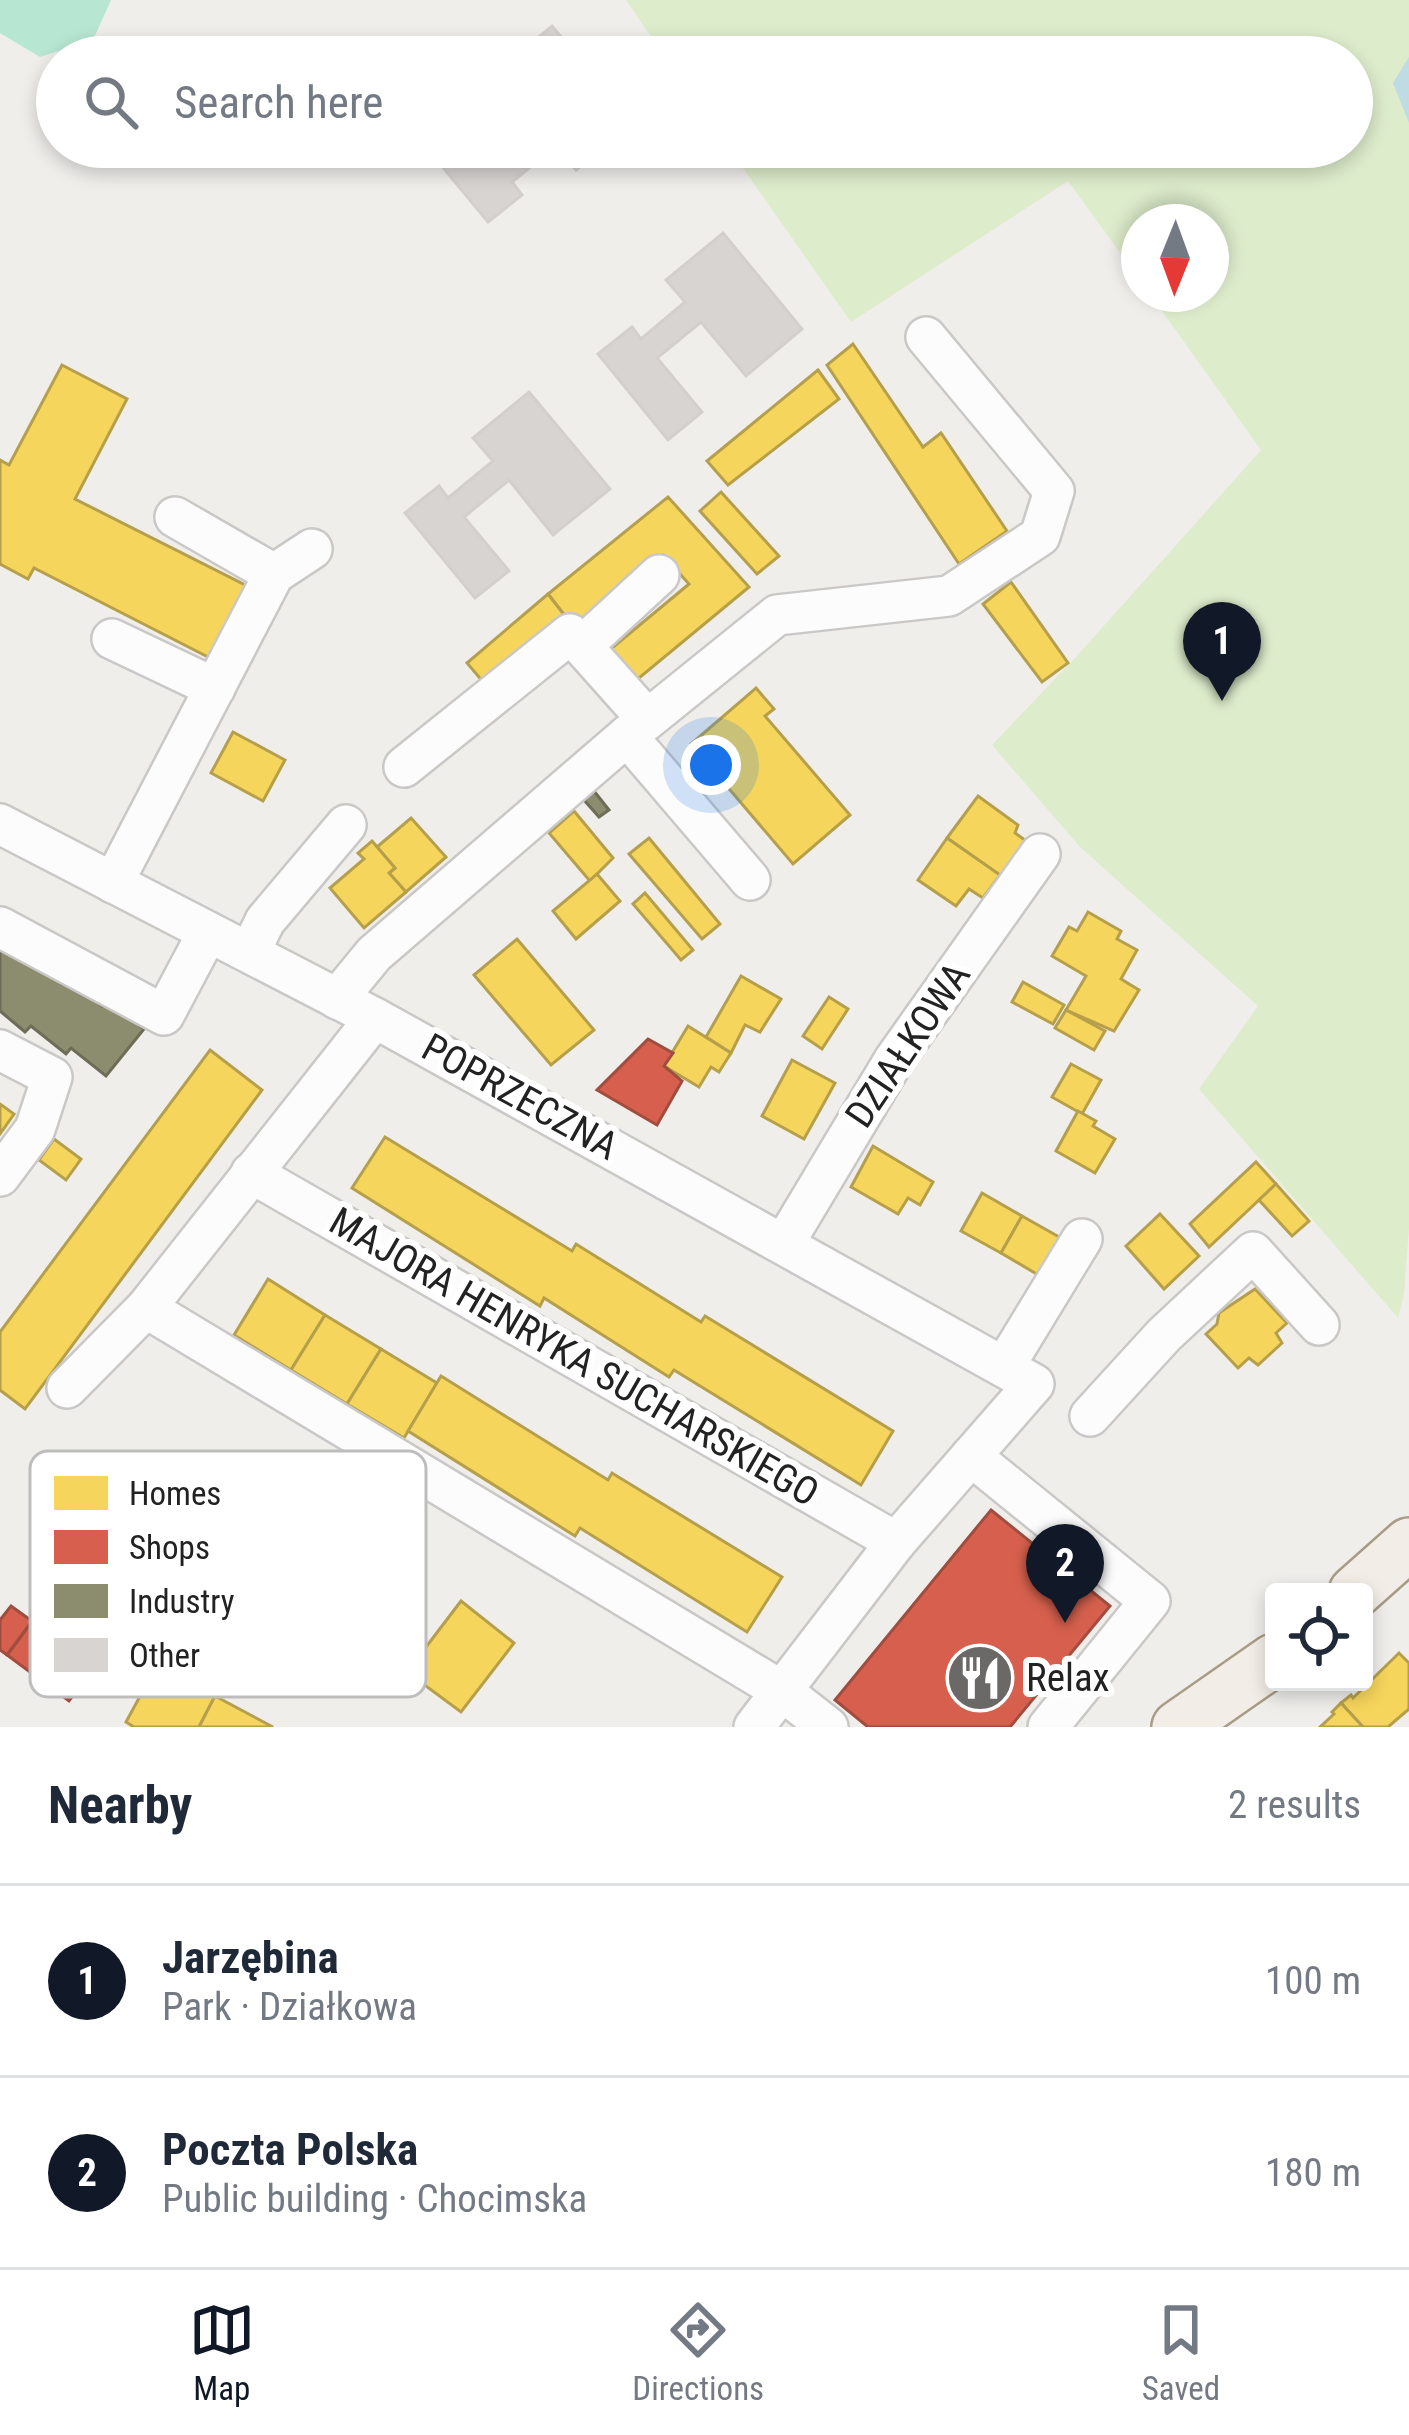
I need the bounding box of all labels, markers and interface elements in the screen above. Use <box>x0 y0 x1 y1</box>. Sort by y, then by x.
search box <box>36 36 1373 168</box>
icon: search <box>78 69 144 135</box>
text: Search here <box>174 76 383 129</box>
north arrow <box>1121 204 1229 312</box>
pin: 1 <box>1183 602 1261 701</box>
your location <box>681 735 741 795</box>
street label: DZIAŁKOWA <box>836 954 980 1136</box>
street label: POPRZECZNA <box>414 1024 626 1170</box>
street label: MAJORA HENRYKA SUCHARSKIEGO <box>322 1198 826 1516</box>
legend <box>30 1451 426 1697</box>
text: Homes <box>129 1474 221 1513</box>
pin: 2 <box>1026 1524 1104 1623</box>
text: Shops <box>129 1528 210 1567</box>
text: Industry <box>129 1582 235 1621</box>
map controls <box>1265 1583 1373 1691</box>
button: locate <box>1265 1583 1373 1691</box>
text: Other <box>129 1636 200 1675</box>
restaurant icon: Relax <box>945 1643 1015 1713</box>
place label: Relax <box>1026 1655 1110 1701</box>
text: Nearby <box>48 1776 192 1835</box>
text: 2 results <box>1228 1782 1361 1828</box>
text: Jarzębina <box>162 1931 339 1984</box>
text: 1 <box>77 1958 97 2004</box>
text: 100 m <box>1265 1958 1361 2004</box>
text: Park · Działkowa <box>162 1984 417 2030</box>
text: Poczta Polska <box>162 2123 418 2176</box>
text: 2 <box>77 2150 97 2196</box>
text: 180 m <box>1265 2150 1361 2196</box>
text: Public building · Chocimska <box>162 2176 587 2222</box>
tab: Map <box>189 2297 255 2408</box>
tab: Directions <box>632 2297 764 2408</box>
tab: Saved <box>1142 2297 1220 2408</box>

